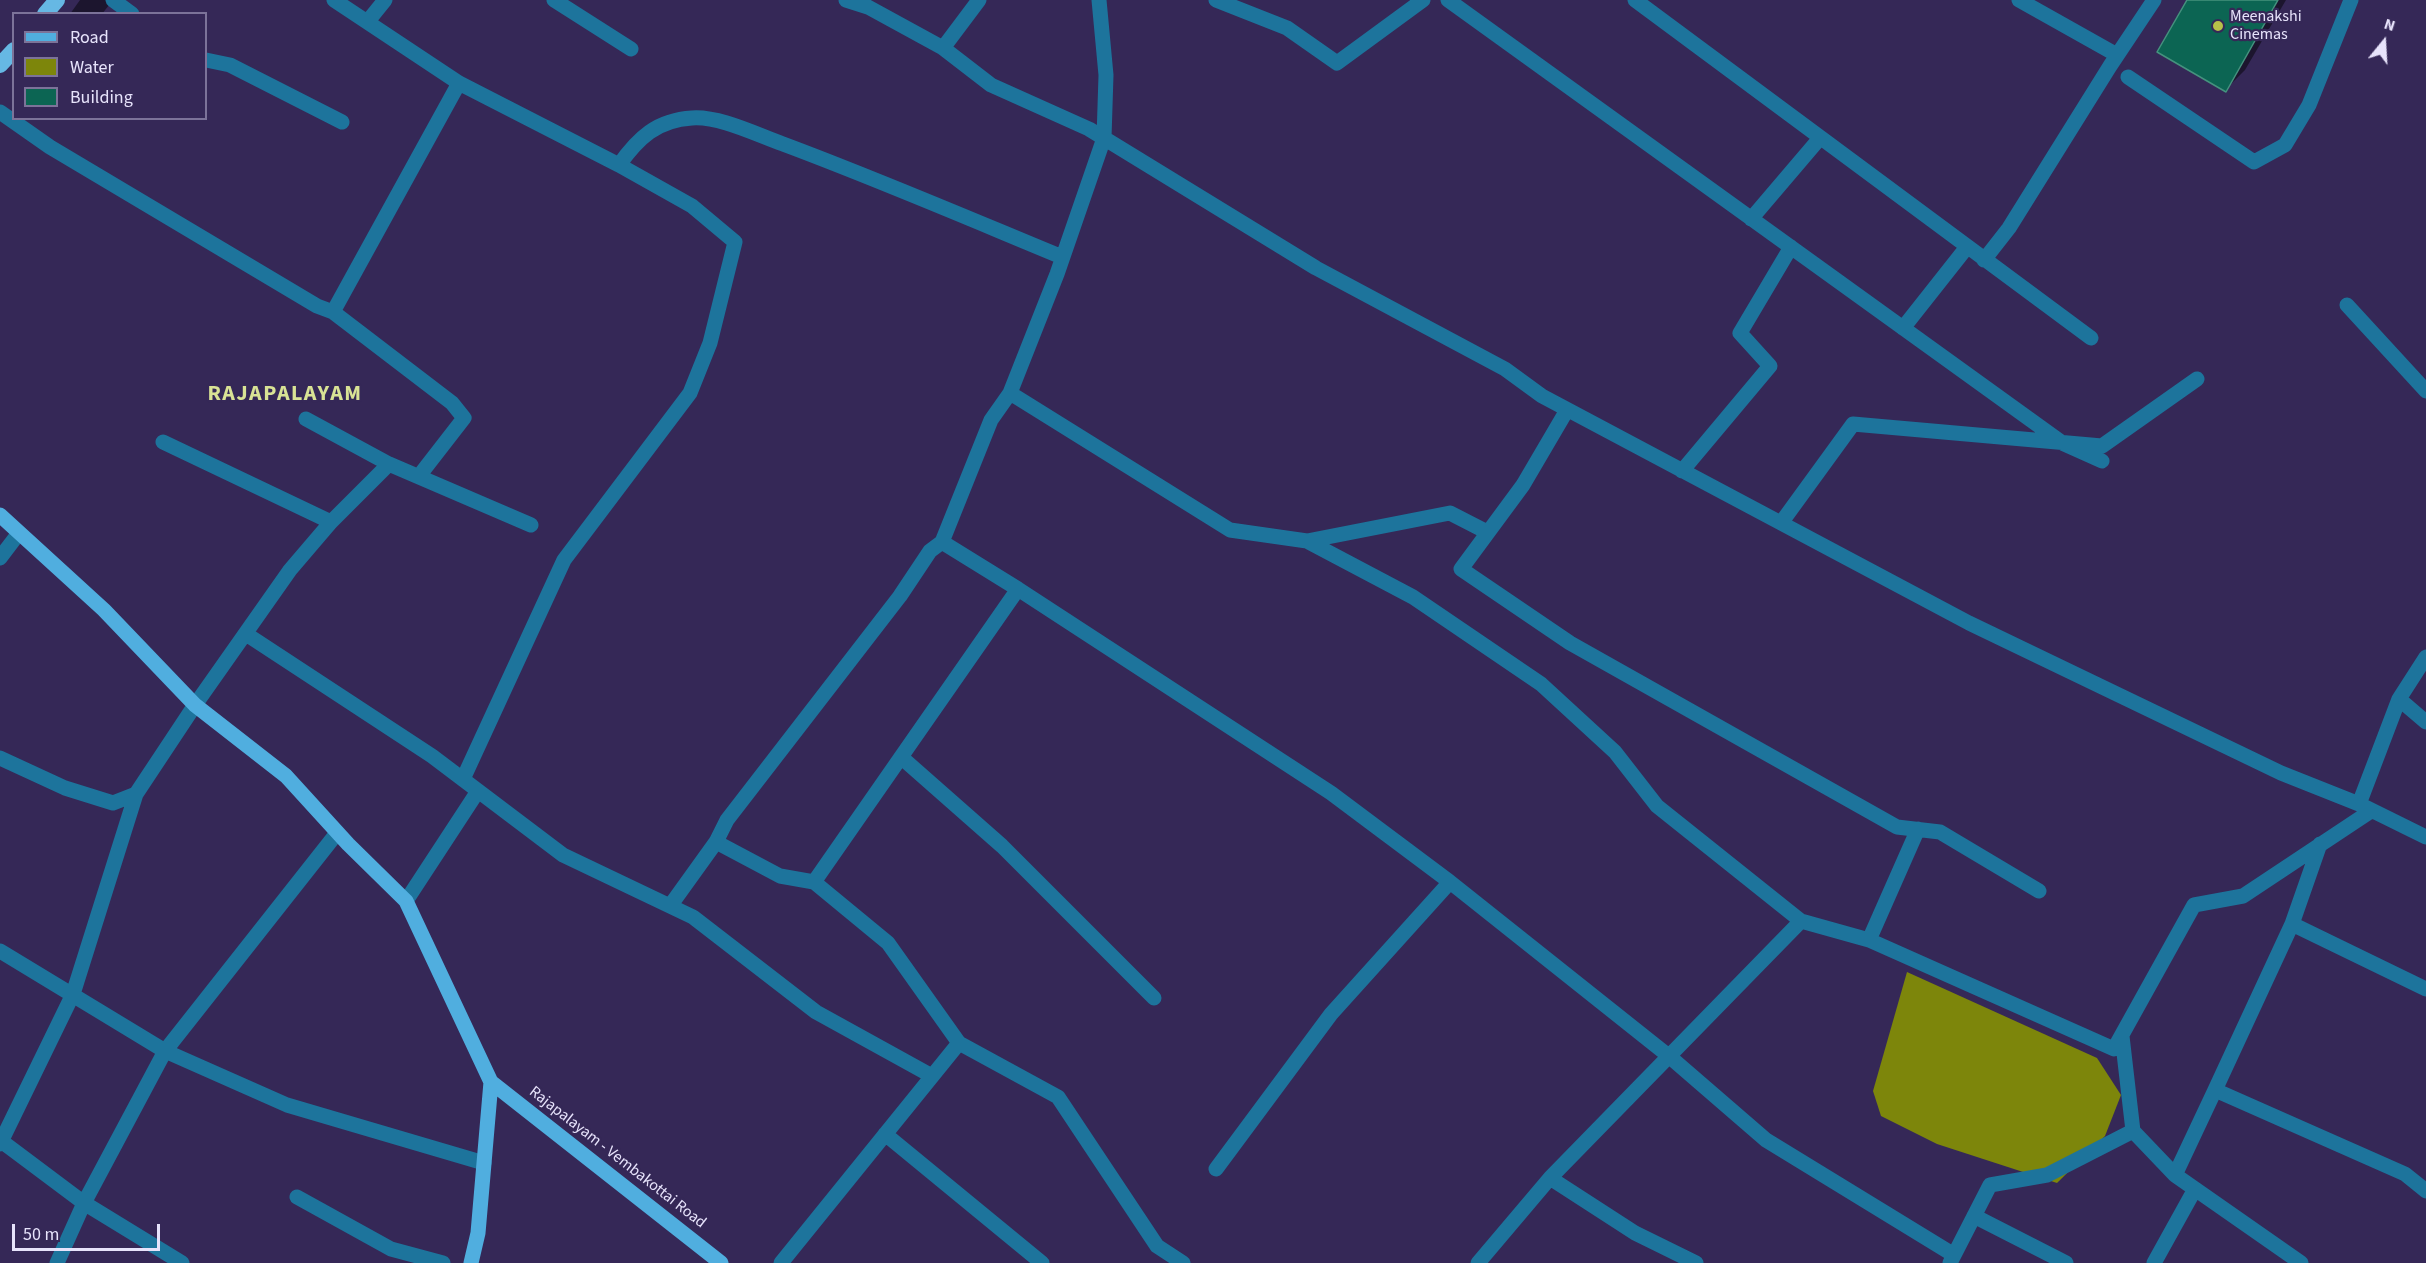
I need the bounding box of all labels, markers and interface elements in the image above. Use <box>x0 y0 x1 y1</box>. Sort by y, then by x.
place label: Meenakshi Cinemas <box>2230 7 2302 45</box>
legend <box>12 12 207 120</box>
north arrow <box>2354 12 2414 72</box>
text: N <box>2381 13 2398 37</box>
marker: Meenakshi Cinemas <box>2211 19 2225 33</box>
text: Road <box>70 25 109 50</box>
text: Water <box>70 55 114 80</box>
text: Building <box>70 85 133 110</box>
district label: RAJAPALAYAM <box>208 382 362 408</box>
street label: Rajapalayam - Vembakottai Road <box>525 1083 709 1233</box>
scale bar <box>15 1212 164 1250</box>
text: 50 m <box>23 1222 59 1247</box>

